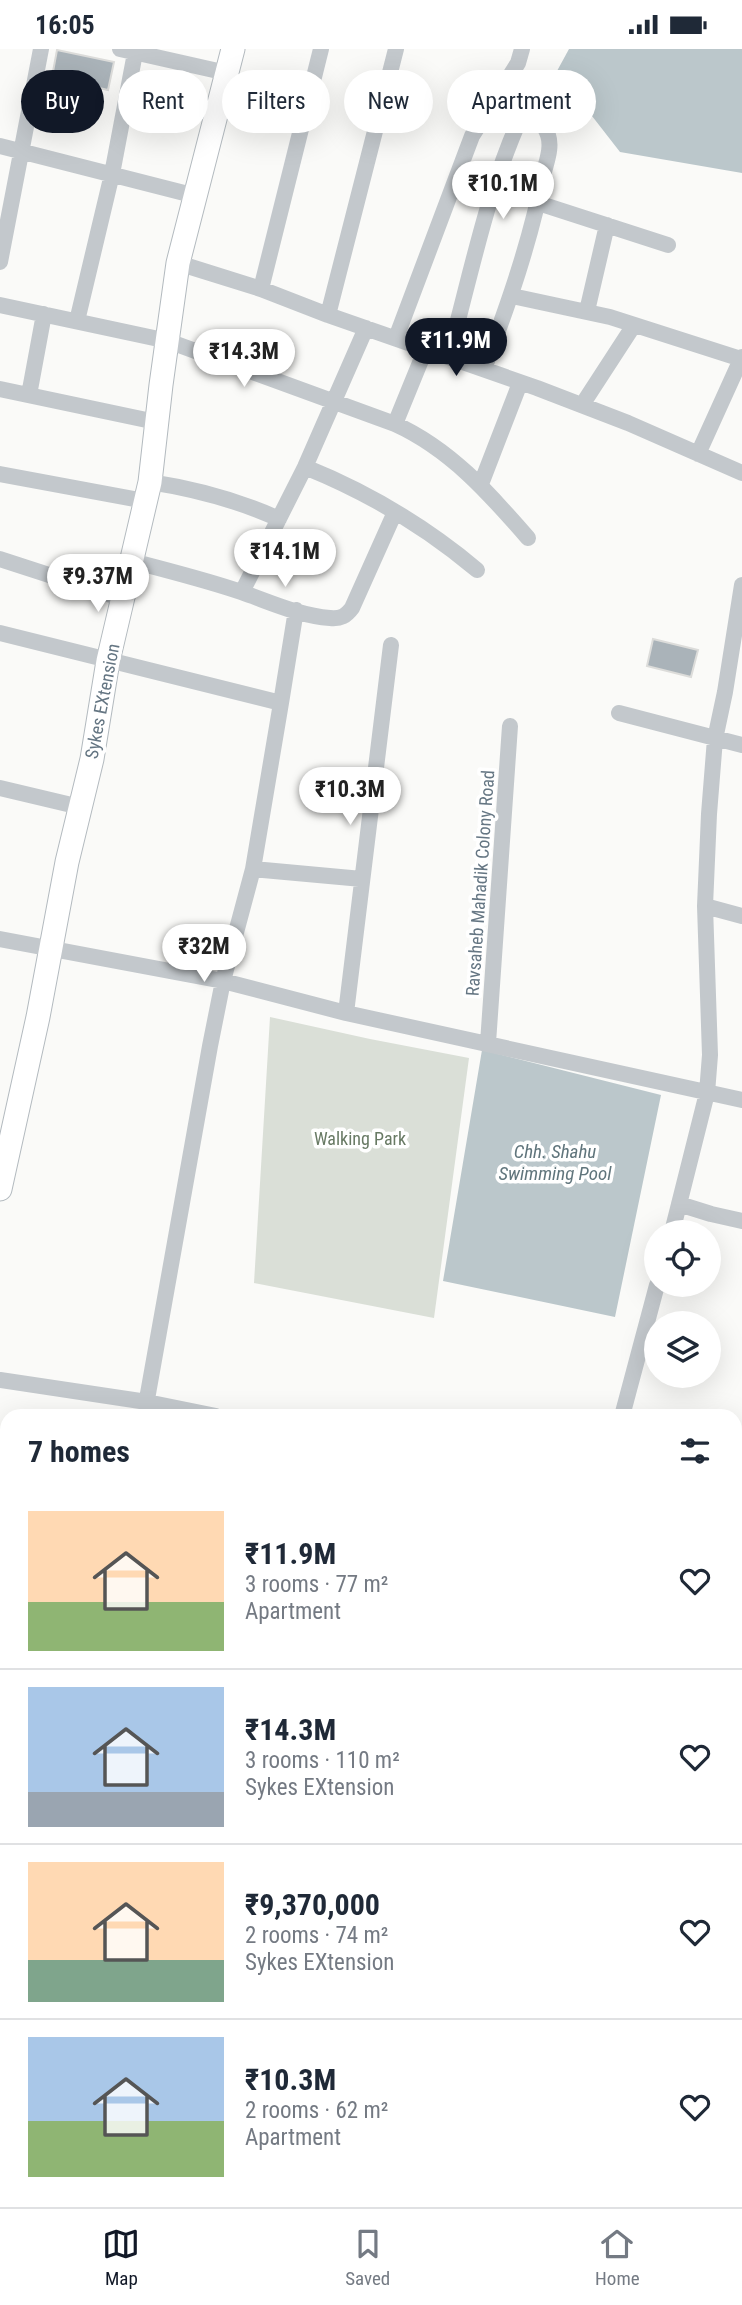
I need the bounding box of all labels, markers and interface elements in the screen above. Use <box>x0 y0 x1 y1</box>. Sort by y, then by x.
text: 16:05 <box>35 10 95 40</box>
chip: Buy <box>21 70 104 133</box>
chip: Rent <box>118 70 208 133</box>
chip: Filters <box>222 70 330 133</box>
chip: New <box>344 70 433 133</box>
chip: Apartment <box>447 70 596 133</box>
pin: ₹10.1M <box>446 162 560 221</box>
text: ₹10.1M <box>468 170 538 197</box>
pin: ₹11.9M <box>399 319 513 378</box>
text: ₹11.9M <box>421 327 491 354</box>
pin: ₹14.3M <box>187 329 301 389</box>
text: ₹14.3M <box>209 338 279 365</box>
pin: ₹14.1M <box>228 529 342 589</box>
text: ₹14.1M <box>250 538 320 565</box>
pin: ₹9.37M <box>41 554 155 614</box>
text: ₹9.37M <box>63 563 133 590</box>
street label: Sykes EXtension <box>81 642 123 760</box>
pin: ₹10.3M <box>293 767 407 827</box>
street label: Ravsaheb Mahadik Colony Road <box>462 769 498 997</box>
text: ₹10.3M <box>315 776 385 803</box>
pin: ₹32M <box>163 925 245 984</box>
text: ₹32M <box>178 933 230 960</box>
park label: Walking Park <box>314 1128 406 1149</box>
water label: Chh. Shahu Swimming Pool <box>499 1140 612 1185</box>
map controls <box>644 1220 721 1388</box>
button: locate <box>644 1220 721 1297</box>
button: layers <box>644 1311 721 1388</box>
icon: filters <box>676 1432 714 1470</box>
text: 7 homes <box>28 1434 130 1469</box>
text: ₹11.9M <box>245 1536 336 1571</box>
icon: home <box>84 1539 168 1623</box>
icon: heart <box>676 1562 714 1600</box>
text: 3 rooms · 77 m² <box>245 1571 388 1598</box>
text: Apartment <box>245 1598 341 1625</box>
text: ₹14.3M <box>245 1712 336 1747</box>
icon: home <box>84 1715 168 1799</box>
icon: heart <box>676 1738 714 1776</box>
text: 3 rooms · 110 m² <box>245 1747 400 1774</box>
text: Sykes EXtension <box>245 1774 395 1801</box>
text: ₹9,370,000 <box>245 1887 380 1922</box>
icon: home <box>84 1890 168 1974</box>
icon: heart <box>676 1913 714 1951</box>
text: 2 rooms · 74 m² <box>245 1922 388 1949</box>
text: Sykes EXtension <box>245 1949 395 1976</box>
text: ₹10.3M <box>245 2062 336 2097</box>
icon: home <box>84 2065 168 2149</box>
icon: heart <box>676 2088 714 2126</box>
text: 2 rooms · 62 m² <box>245 2097 388 2124</box>
text: Apartment <box>245 2124 341 2151</box>
tab: Map <box>102 2225 140 2290</box>
tab: Saved <box>345 2225 390 2290</box>
tab: Home <box>595 2225 640 2290</box>

